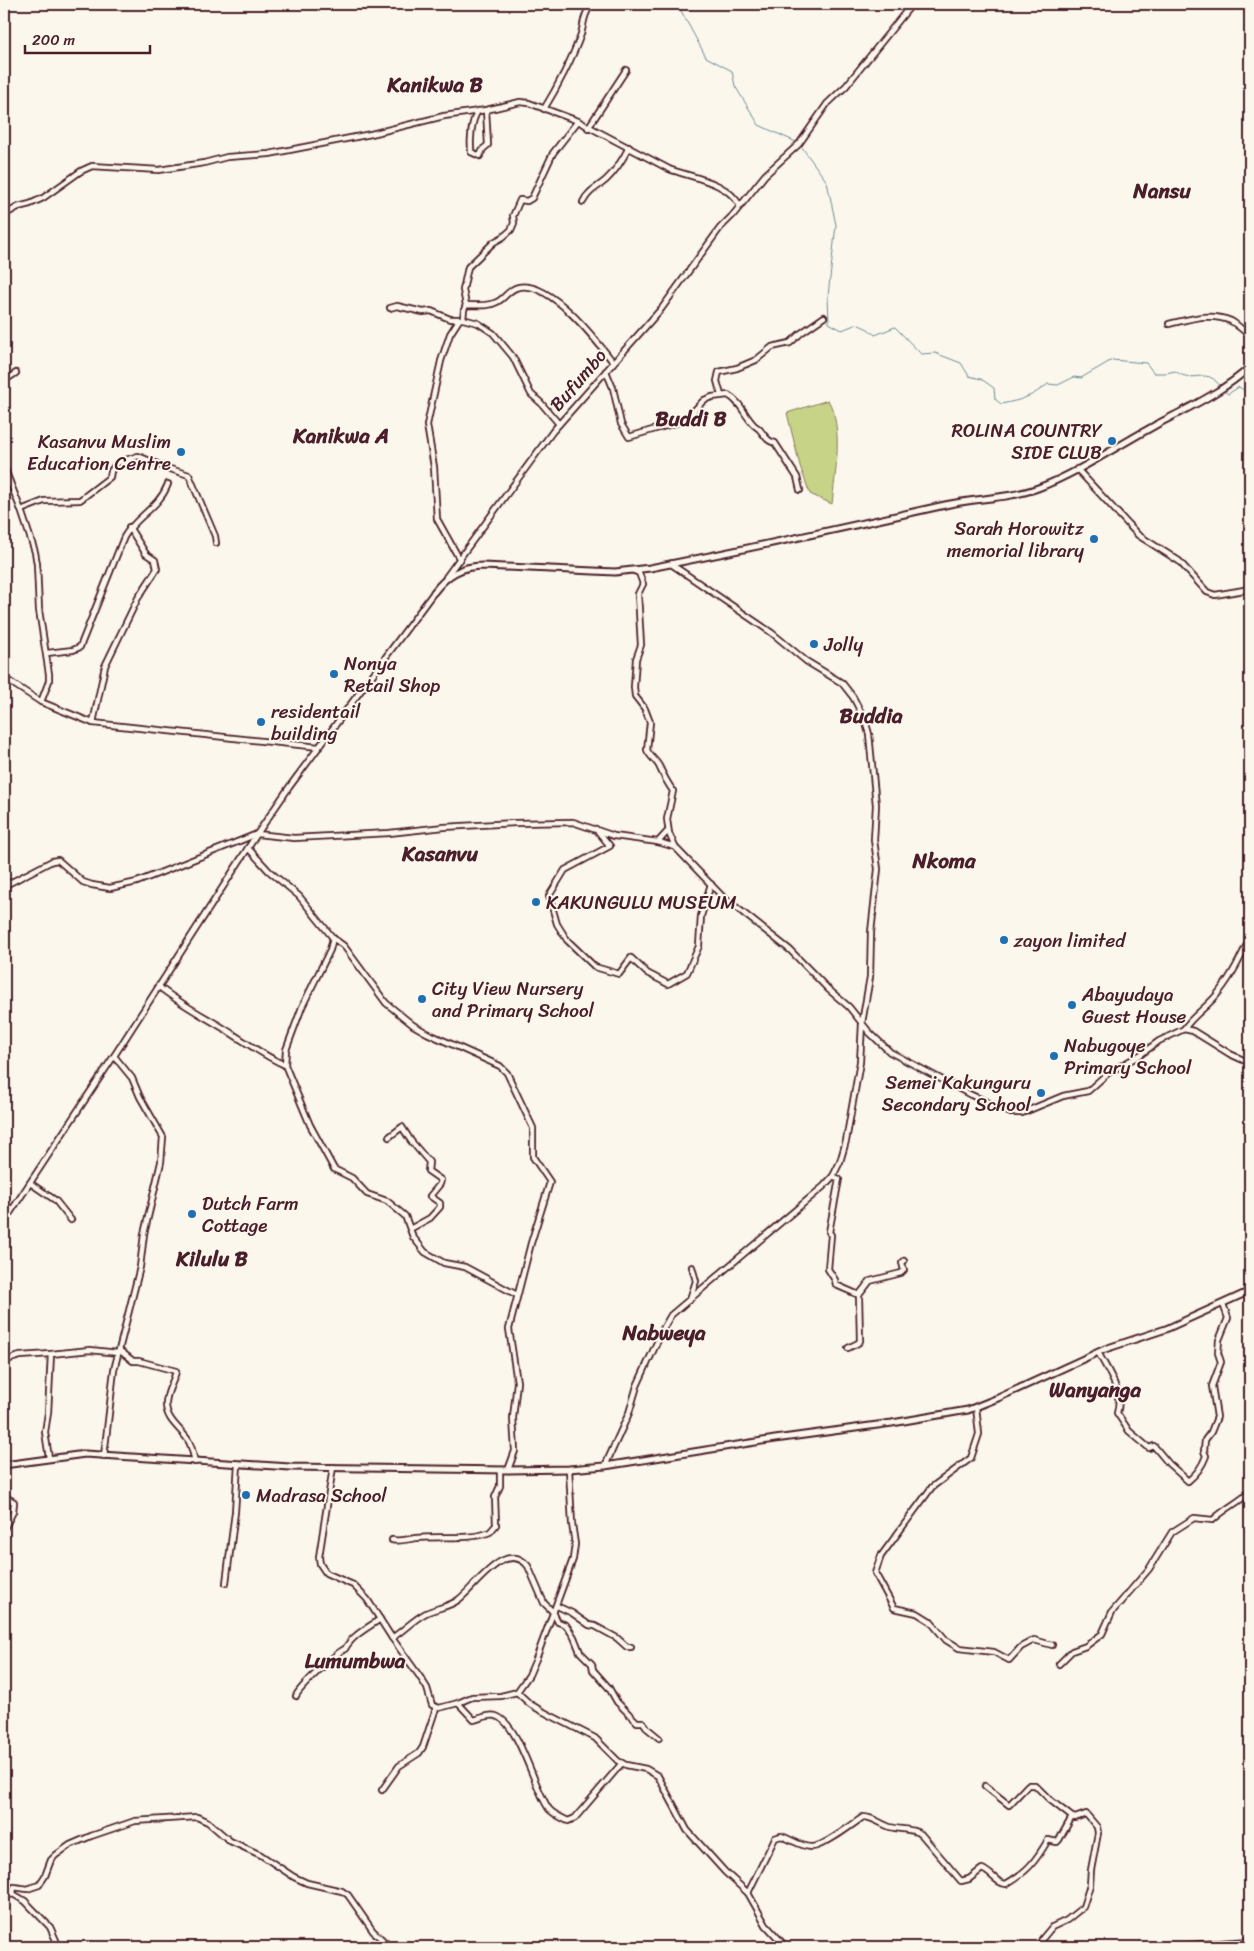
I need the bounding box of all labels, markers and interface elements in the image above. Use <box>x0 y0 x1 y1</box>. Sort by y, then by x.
scale bar <box>25 22 150 54</box>
text: 200 m <box>32 27 76 53</box>
district label: Kanikwa B <box>386 66 483 104</box>
district label: Nansu <box>1132 172 1191 210</box>
street label: Bufumbo <box>541 341 615 419</box>
district label: Buddi B <box>655 400 727 438</box>
place label: ROLINA COUNTRY SIDE CLUB <box>951 414 1103 469</box>
district label: Kanikwa A <box>292 417 389 455</box>
place label: Kasanvu Muslim Education Centre <box>27 425 171 480</box>
marker: ROLINA COUNTRY SIDE CLUB <box>1106 435 1118 447</box>
marker: Kasanvu Muslim Education Centre <box>175 446 187 458</box>
place label: Sarah Horowitz memorial library <box>947 512 1085 567</box>
marker: Sarah Horowitz memorial library <box>1088 533 1100 545</box>
place label: Jolly <box>823 628 863 661</box>
marker: Jolly <box>808 638 820 650</box>
place label: Nonya Retail Shop <box>344 647 440 702</box>
marker: Nonya Retail Shop <box>328 668 340 680</box>
place label: residentail building <box>271 695 361 750</box>
district label: Buddia <box>840 697 903 735</box>
marker: residentail building <box>255 716 267 728</box>
district label: Kasanvu <box>401 835 479 873</box>
district label: Nkoma <box>911 842 977 880</box>
place label: KAKUNGULU MUSEUM <box>546 886 737 919</box>
marker: KAKUNGULU MUSEUM <box>530 896 542 908</box>
place label: zayon limited <box>1013 924 1127 957</box>
marker: zayon limited <box>998 934 1010 946</box>
place label: City View Nursery and Primary School <box>432 972 595 1027</box>
place label: Abayudaya Guest House <box>1081 978 1187 1033</box>
marker: City View Nursery and Primary School <box>416 993 428 1005</box>
marker: Abayudaya Guest House <box>1066 999 1078 1011</box>
place label: Nabugoye Primary School <box>1064 1029 1192 1084</box>
marker: Nabugoye Primary School <box>1048 1050 1060 1062</box>
place label: Semei Kakunguru Secondary School <box>882 1066 1032 1121</box>
marker: Semei Kakunguru Secondary School <box>1035 1087 1047 1099</box>
place label: Dutch Farm Cottage <box>202 1187 299 1242</box>
marker: Dutch Farm Cottage <box>186 1208 198 1220</box>
district label: Kilulu B <box>175 1240 249 1278</box>
district label: Nabweya <box>621 1314 706 1352</box>
district label: Wanyanga <box>1049 1371 1141 1409</box>
place label: Madrasa School <box>256 1479 387 1512</box>
marker: Madrasa School <box>240 1489 252 1501</box>
district label: Lumumbwa <box>305 1642 406 1680</box>

